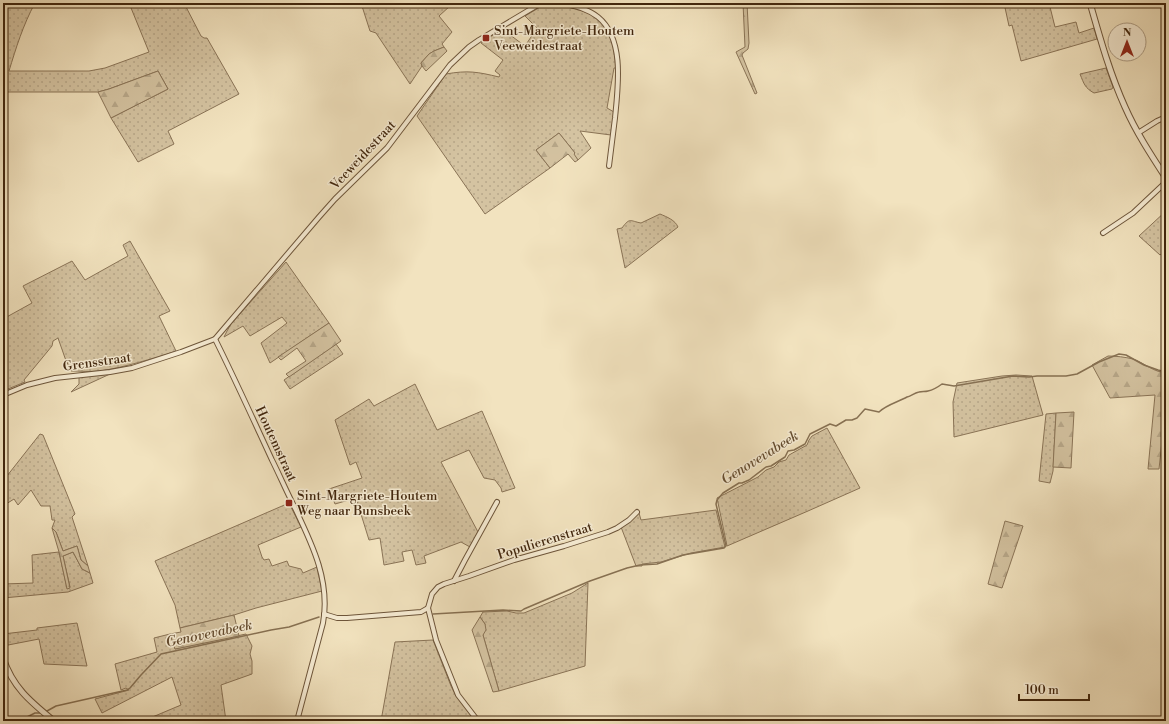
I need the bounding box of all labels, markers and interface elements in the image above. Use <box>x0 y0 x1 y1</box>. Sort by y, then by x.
north arrow <box>1107 22 1147 62</box>
place label: Sint-Margriete-Houtem Veeweidestraat <box>493 23 635 54</box>
text: N <box>1123 26 1132 40</box>
marker: Sint-Margriete-Houtem Veeweidestraat <box>481 33 491 43</box>
street label: Veeweidestraat <box>326 117 399 194</box>
street label: Grensstraat <box>62 349 133 375</box>
street label: Houtemstraat <box>252 404 301 485</box>
water label: Genovevabeek <box>718 427 802 489</box>
place label: Sint-Margriete-Houtem Weg naar Bunsbeek <box>296 488 438 519</box>
marker: Sint-Margriete-Houtem Weg naar Bunsbeek <box>284 498 294 508</box>
street label: Populierenstraat <box>496 519 595 563</box>
water label: Genovevabeek <box>164 616 254 652</box>
scale bar <box>1019 676 1089 702</box>
text: 100 m <box>1025 683 1059 698</box>

